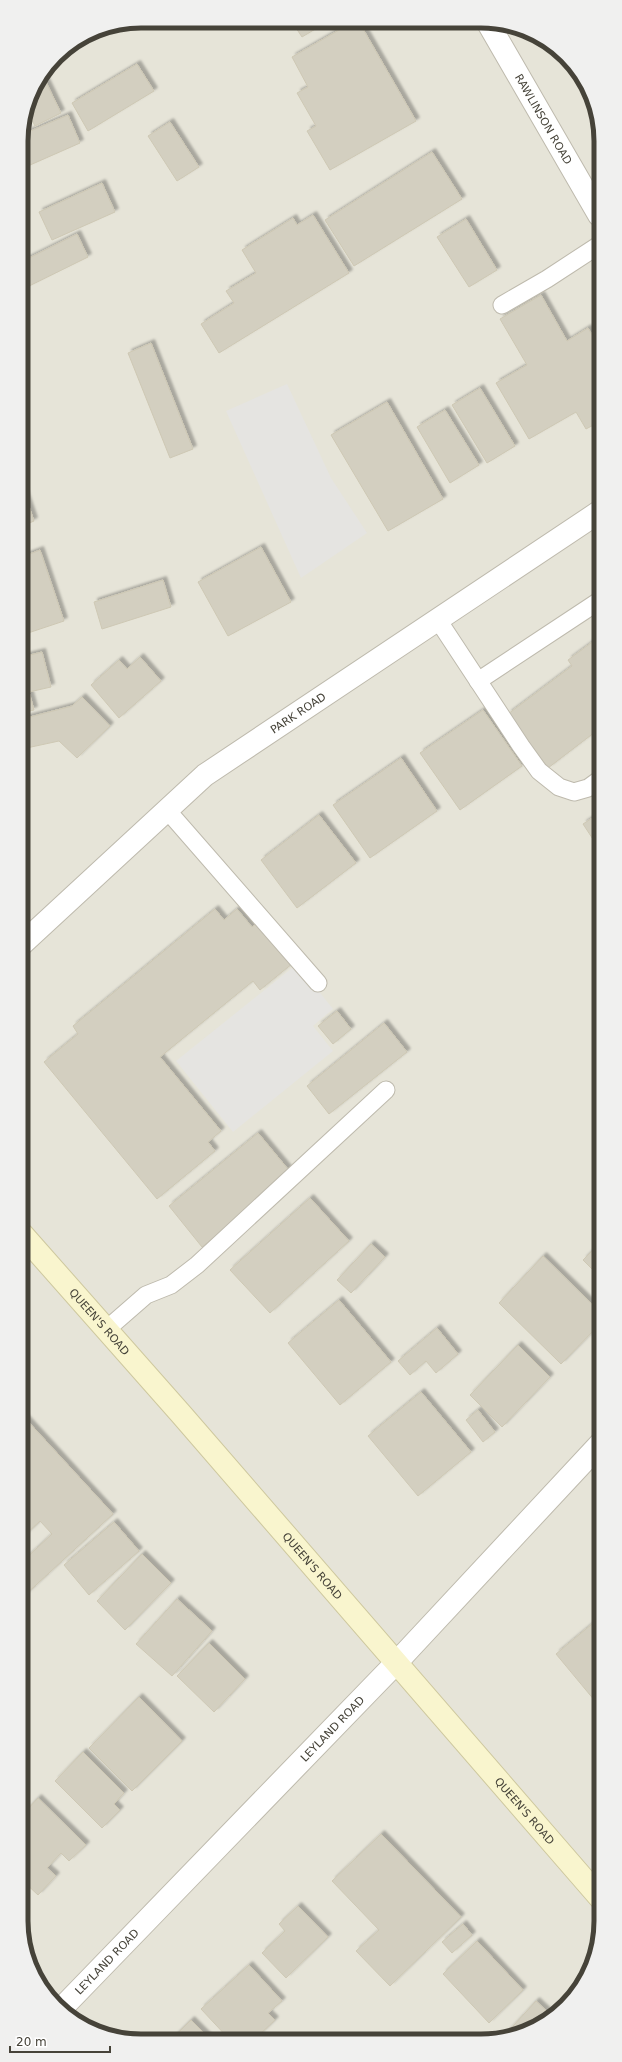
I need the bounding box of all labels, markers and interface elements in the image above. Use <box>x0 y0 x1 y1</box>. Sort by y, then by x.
street label: RAWLINSON ROAD <box>512 72 575 167</box>
street label: PARK ROAD <box>268 690 328 736</box>
street label: QUEEN'S ROAD <box>67 1286 132 1358</box>
street label: QUEEN'S ROAD <box>280 1530 345 1602</box>
street label: LEYLAND ROAD <box>298 1693 367 1764</box>
street label: QUEEN'S ROAD <box>492 1775 557 1847</box>
street label: LEYLAND ROAD <box>72 1926 142 1997</box>
scale bar <box>10 2028 110 2054</box>
text: 20 m <box>16 2035 47 2049</box>

